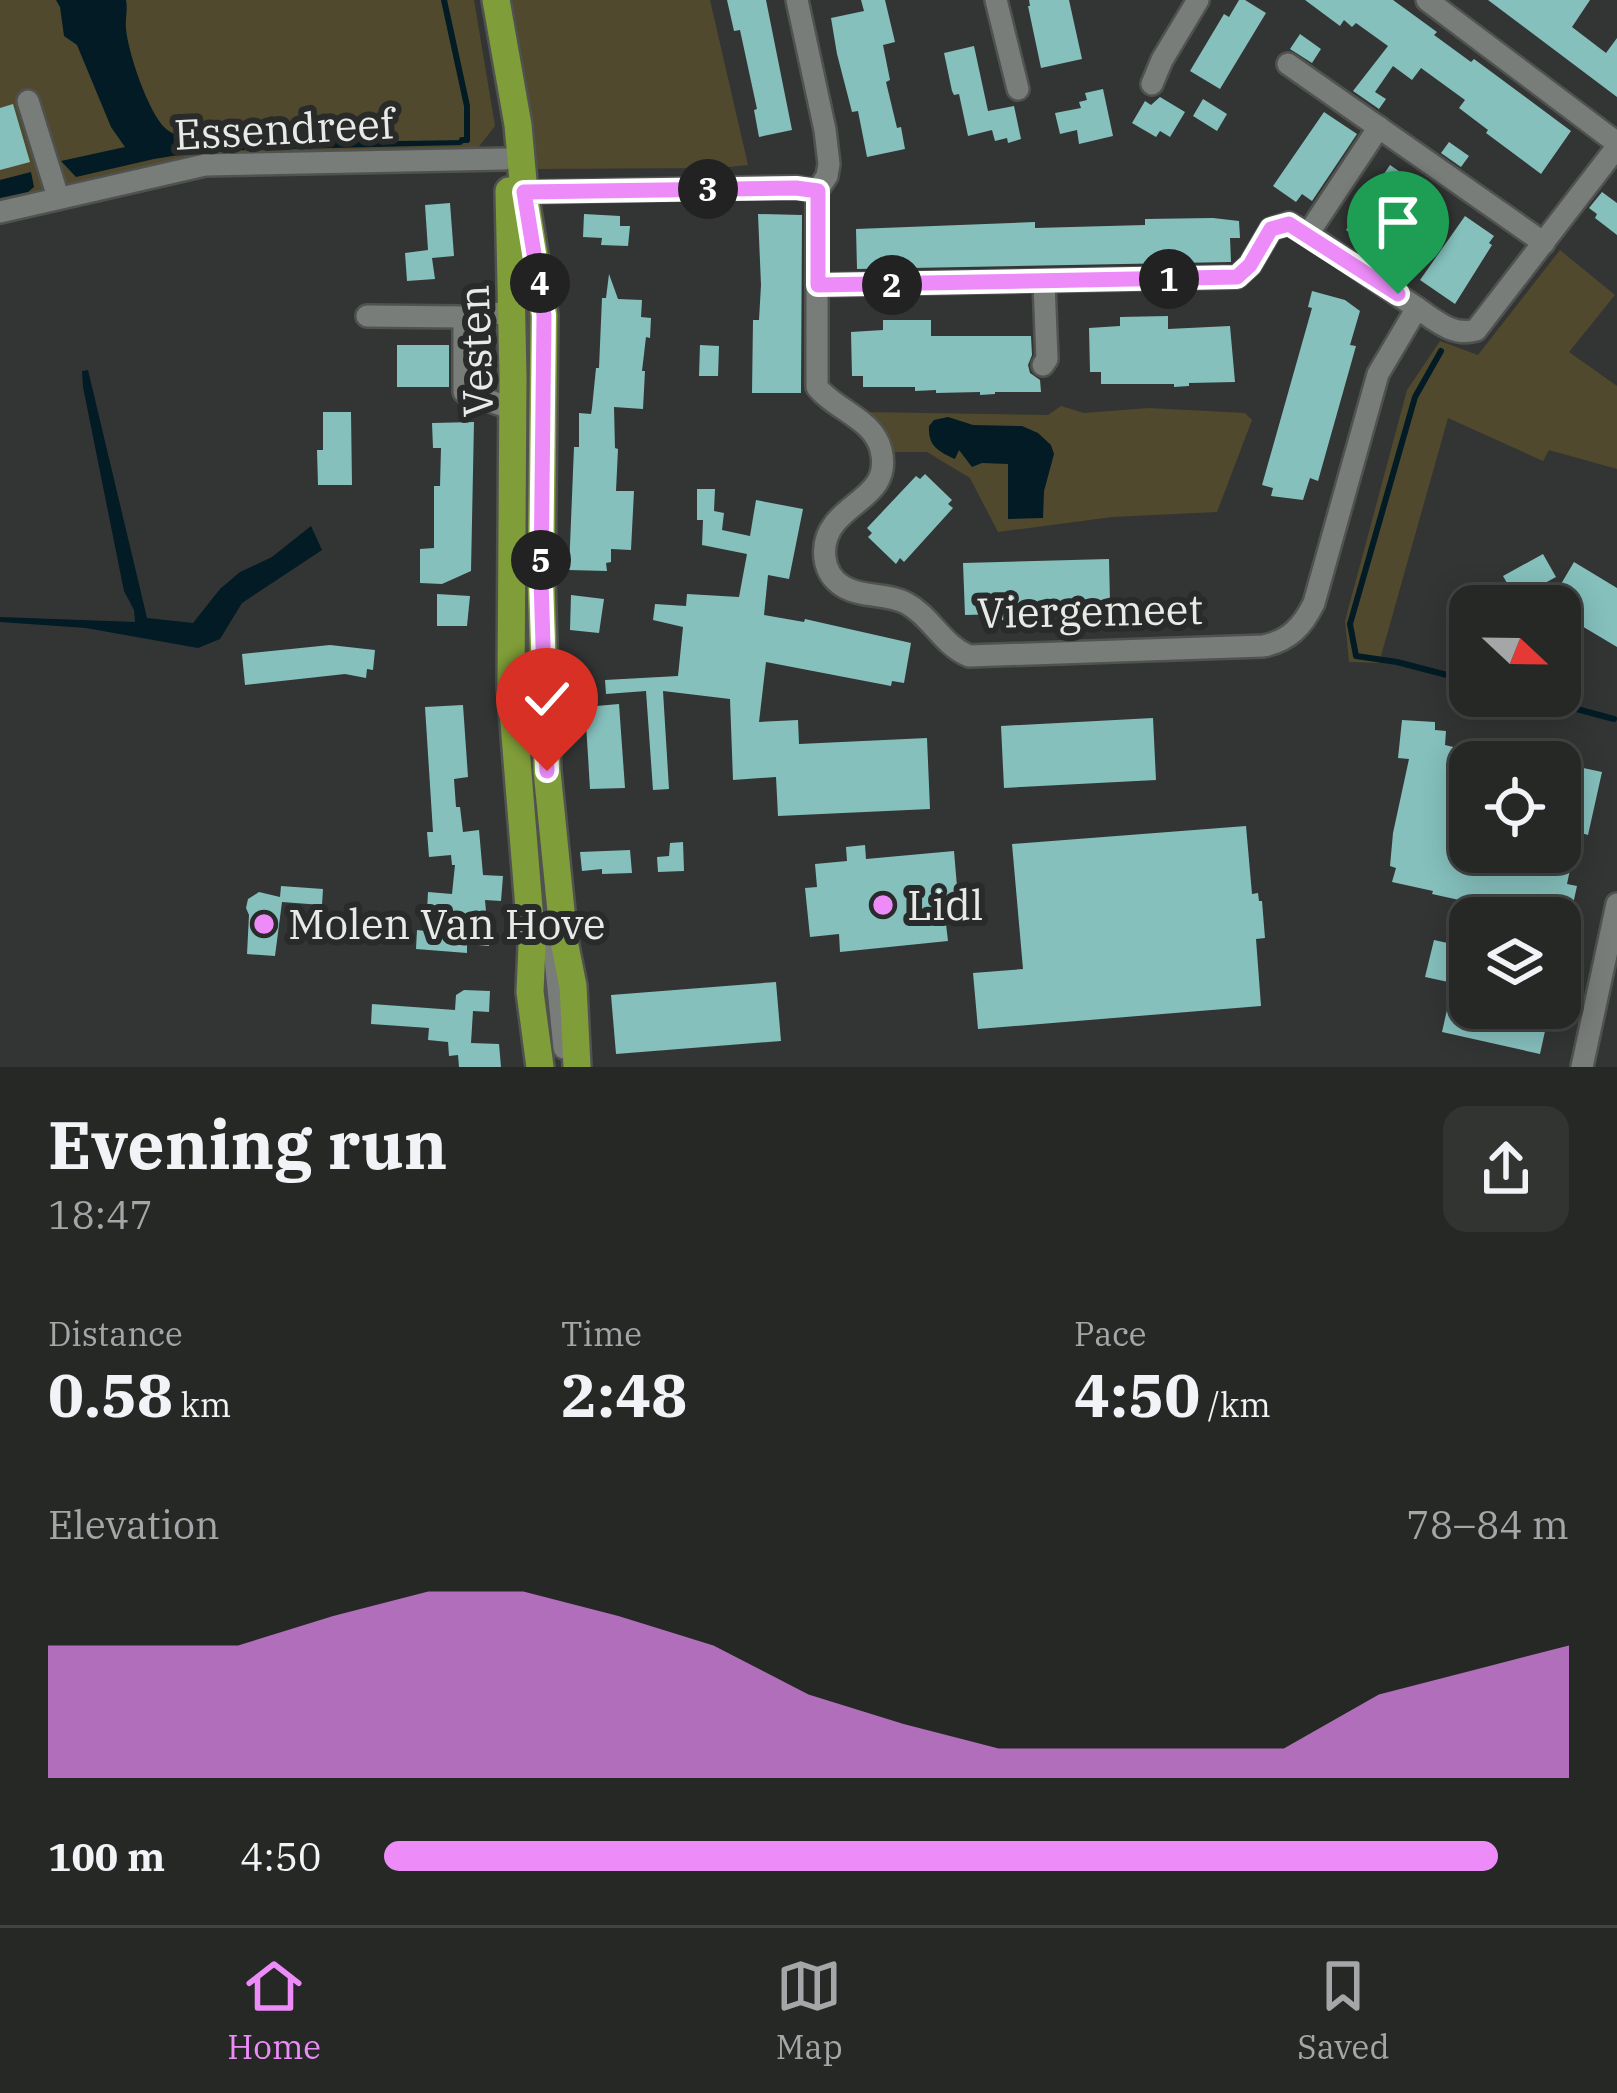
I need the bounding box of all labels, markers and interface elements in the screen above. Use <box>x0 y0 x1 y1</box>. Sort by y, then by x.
street label: Essendreef <box>172 95 398 162</box>
pin: 3 <box>678 159 738 219</box>
text: 3 <box>698 167 718 210</box>
pin <box>1347 171 1449 294</box>
icon: arrive <box>1365 189 1431 255</box>
pin: 1 <box>1139 249 1199 309</box>
pin: 4 <box>510 253 570 313</box>
pin: 2 <box>862 255 922 315</box>
text: 1 <box>1159 257 1179 300</box>
text: 4 <box>530 261 550 304</box>
text: 2 <box>882 263 902 306</box>
street label: Vesten <box>446 284 505 418</box>
pin: 5 <box>511 530 571 590</box>
text: 5 <box>531 538 551 581</box>
street label: Viergemeet <box>976 581 1204 640</box>
north arrow <box>1449 585 1581 717</box>
map controls <box>1449 585 1581 1029</box>
pin <box>496 648 598 771</box>
icon: check <box>514 666 580 732</box>
button: locate <box>1449 741 1581 873</box>
place label: Lidl <box>907 877 983 932</box>
marker: Lidl <box>870 892 896 918</box>
place label: Molen Van Hove <box>288 896 606 951</box>
button: layers <box>1449 897 1581 1029</box>
marker: Molen Van Hove <box>251 911 277 937</box>
text: Evening run <box>48 1101 447 1187</box>
button: share <box>1443 1106 1569 1232</box>
text: 18:47 <box>48 1189 153 1240</box>
text: Distance <box>48 1312 183 1355</box>
text: Time <box>561 1312 642 1355</box>
text: Pace <box>1074 1312 1147 1355</box>
text: 0.58 <box>48 1355 173 1434</box>
text: 2:48 <box>561 1355 687 1434</box>
text: 4:50 <box>1074 1355 1200 1434</box>
text: km <box>173 1383 231 1426</box>
text: /km <box>1200 1383 1271 1426</box>
text: Elevation <box>48 1499 220 1550</box>
text: 78–84 m <box>1406 1499 1569 1550</box>
text: 100 m <box>48 1831 165 1882</box>
text: 4:50 <box>240 1831 321 1882</box>
tab: Home <box>227 1953 321 2068</box>
tab: Map <box>776 1953 843 2068</box>
tab: Saved <box>1297 1953 1390 2068</box>

